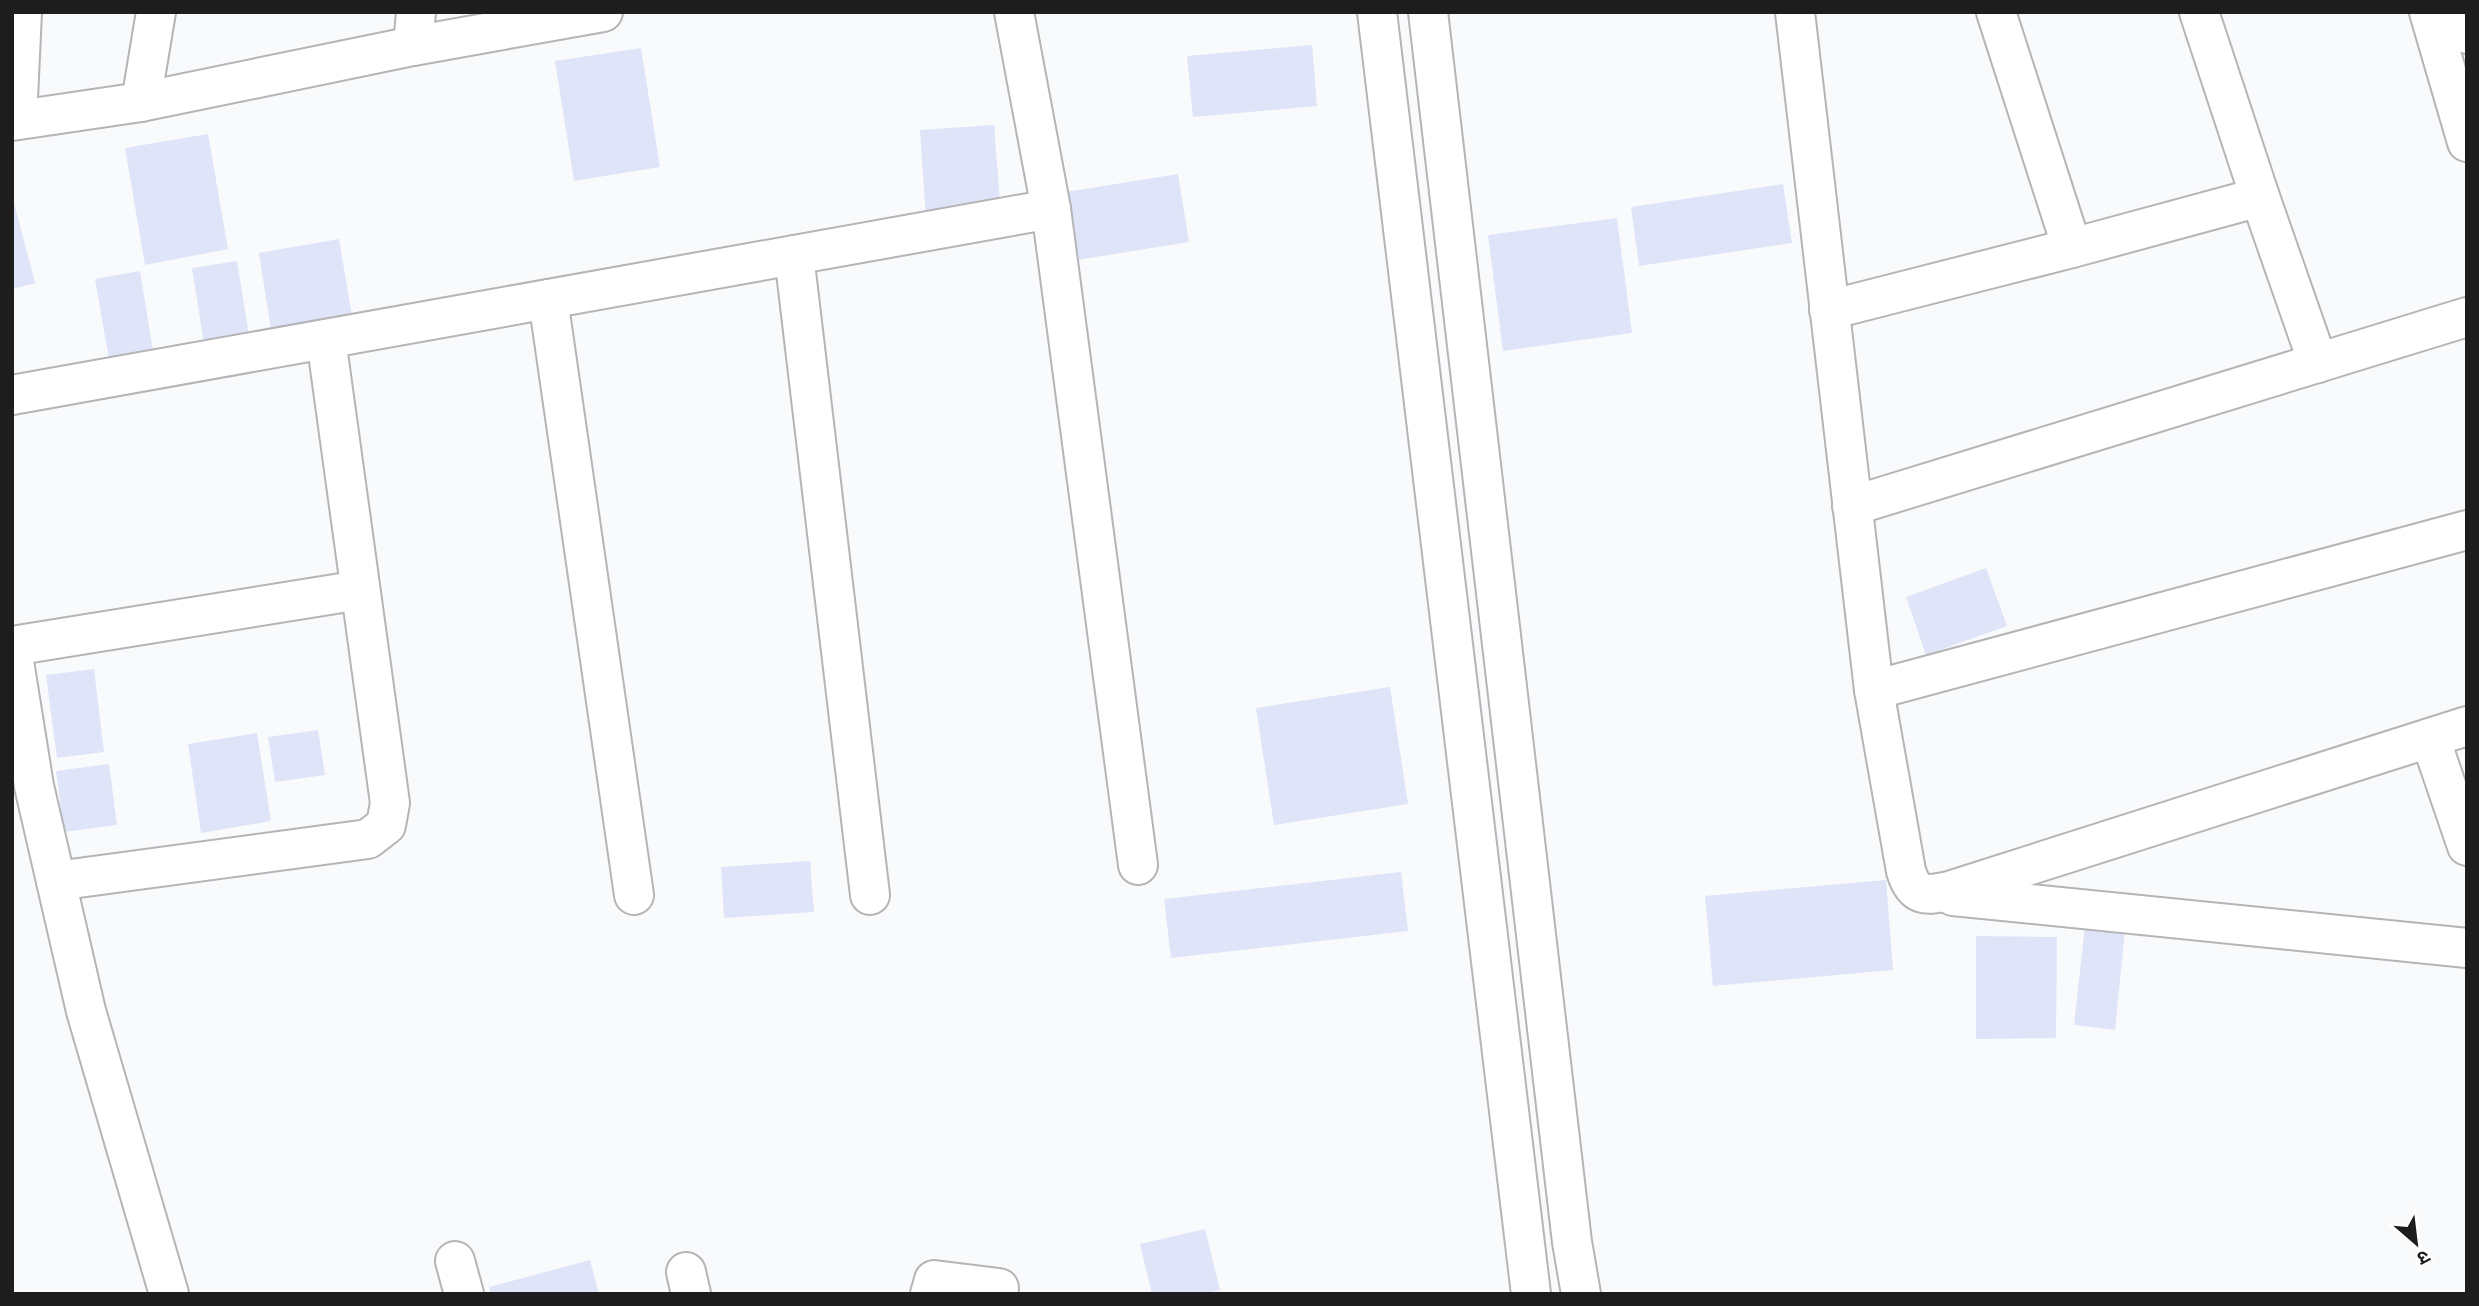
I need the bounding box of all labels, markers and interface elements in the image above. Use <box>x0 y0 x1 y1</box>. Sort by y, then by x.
north arrow <box>2381 1208 2451 1278</box>
text: उ <box>2413 1245 2434 1271</box>

